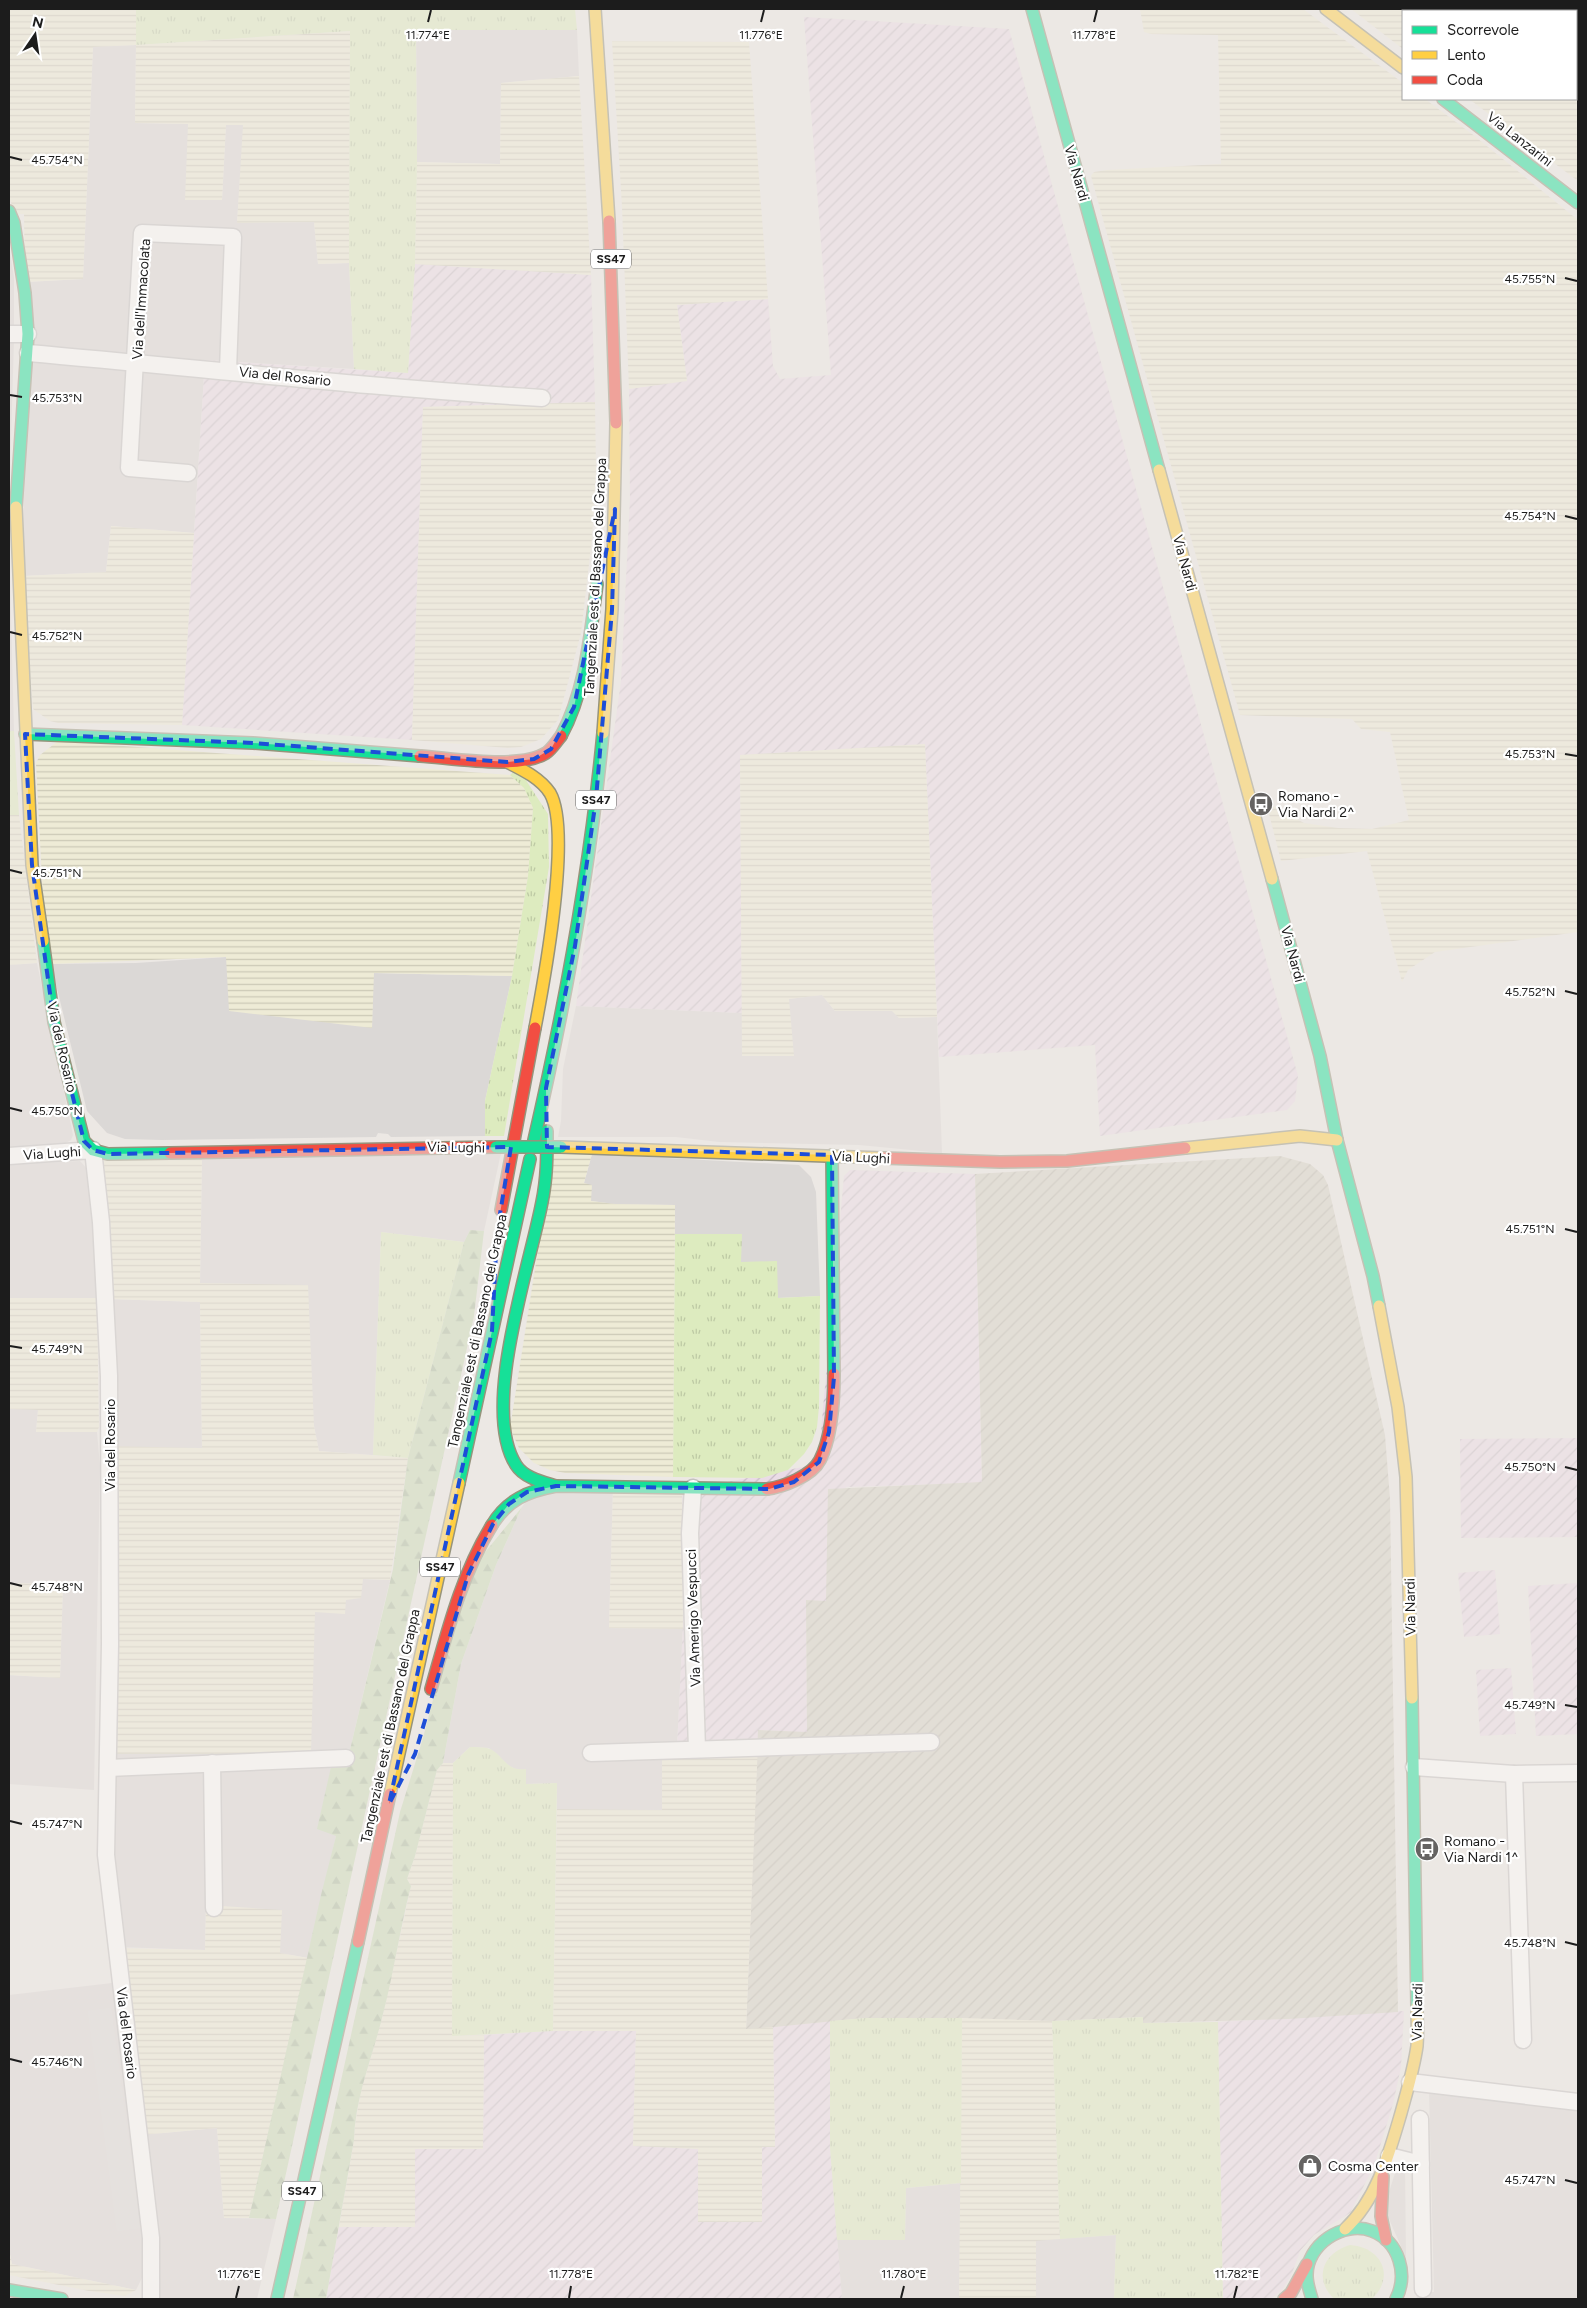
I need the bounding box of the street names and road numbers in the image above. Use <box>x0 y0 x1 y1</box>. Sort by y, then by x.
street label: Via Lanzarini <box>1483 108 1556 170</box>
street label: Via Nardi <box>1060 143 1093 203</box>
street label: Via dell'Immacolata <box>129 238 154 360</box>
road number: SS47 <box>591 250 631 268</box>
street label: Via del Rosario <box>238 363 332 390</box>
street label: Tangenziale est di Bassano del Grappa <box>581 457 610 697</box>
street label: Via Nardi <box>1169 533 1200 593</box>
road number: SS47 <box>576 790 616 810</box>
street label: Via Nardi <box>1277 924 1308 984</box>
street label: Via del Rosario <box>43 1000 80 1094</box>
street label: Via Lughi <box>427 1138 485 1157</box>
street label: Via Lughi <box>23 1143 82 1164</box>
street label: Via Lughi <box>832 1147 890 1168</box>
street label: Tangenziale est di Bassano del Grappa <box>444 1213 511 1450</box>
street label: Via del Rosario <box>102 1399 119 1491</box>
street label: Via Amerigo Vespucci <box>683 1549 704 1687</box>
road number: SS47 <box>420 1558 460 1576</box>
street label: Via Nardi <box>1401 1578 1420 1636</box>
street label: Tangenziale est di Bassano del Grappa <box>357 1608 424 1845</box>
street label: Via Nardi <box>1408 1983 1427 2041</box>
street label: Via del Rosario <box>112 1986 141 2080</box>
road number: SS47 <box>282 2182 322 2200</box>

